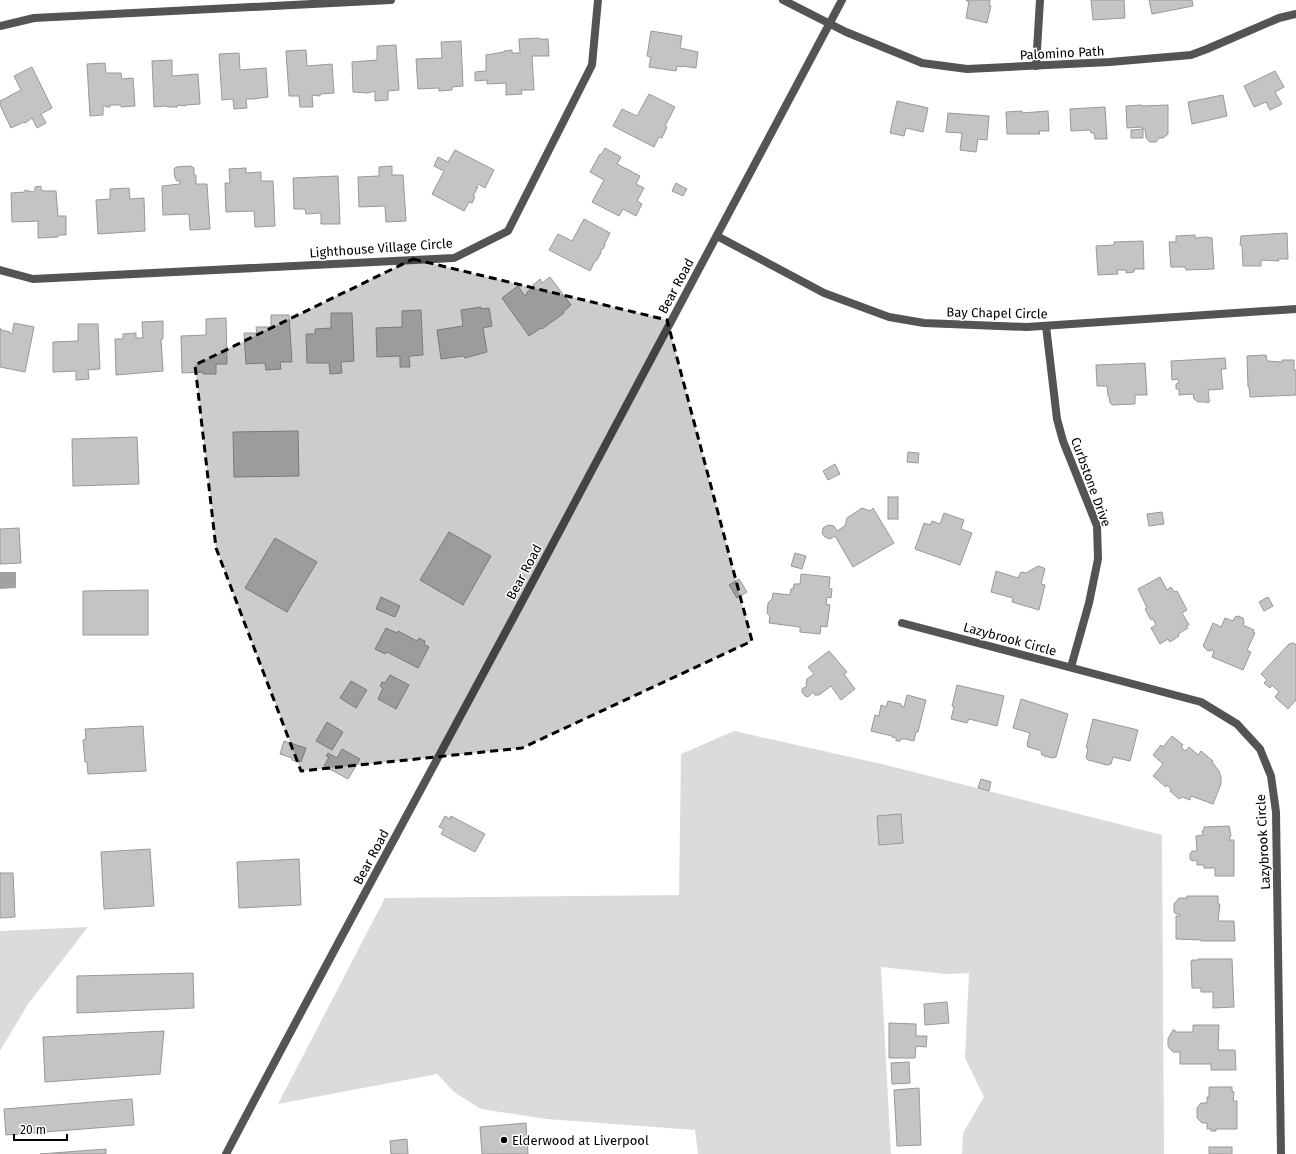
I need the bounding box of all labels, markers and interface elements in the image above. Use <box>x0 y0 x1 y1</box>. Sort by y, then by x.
street label: Palomino Path <box>1019 43 1105 63</box>
street label: Lighthouse Village Circle <box>309 236 453 260</box>
street label: Bear Road <box>655 256 697 316</box>
street label: Bay Chapel Circle <box>946 305 1048 321</box>
street label: Curbstone Drive <box>1068 435 1114 529</box>
street label: Bear Road <box>503 542 545 602</box>
street label: Lazybrook Circle <box>962 619 1058 659</box>
street label: Lazybrook Circle <box>1253 794 1273 890</box>
street label: Bear Road <box>350 827 392 887</box>
scale bar <box>14 1116 67 1142</box>
text: 20 m <box>20 1123 46 1137</box>
place label: Elderwood at Liverpool <box>512 1133 649 1148</box>
marker: Elderwood at Liverpool <box>499 1135 509 1145</box>

